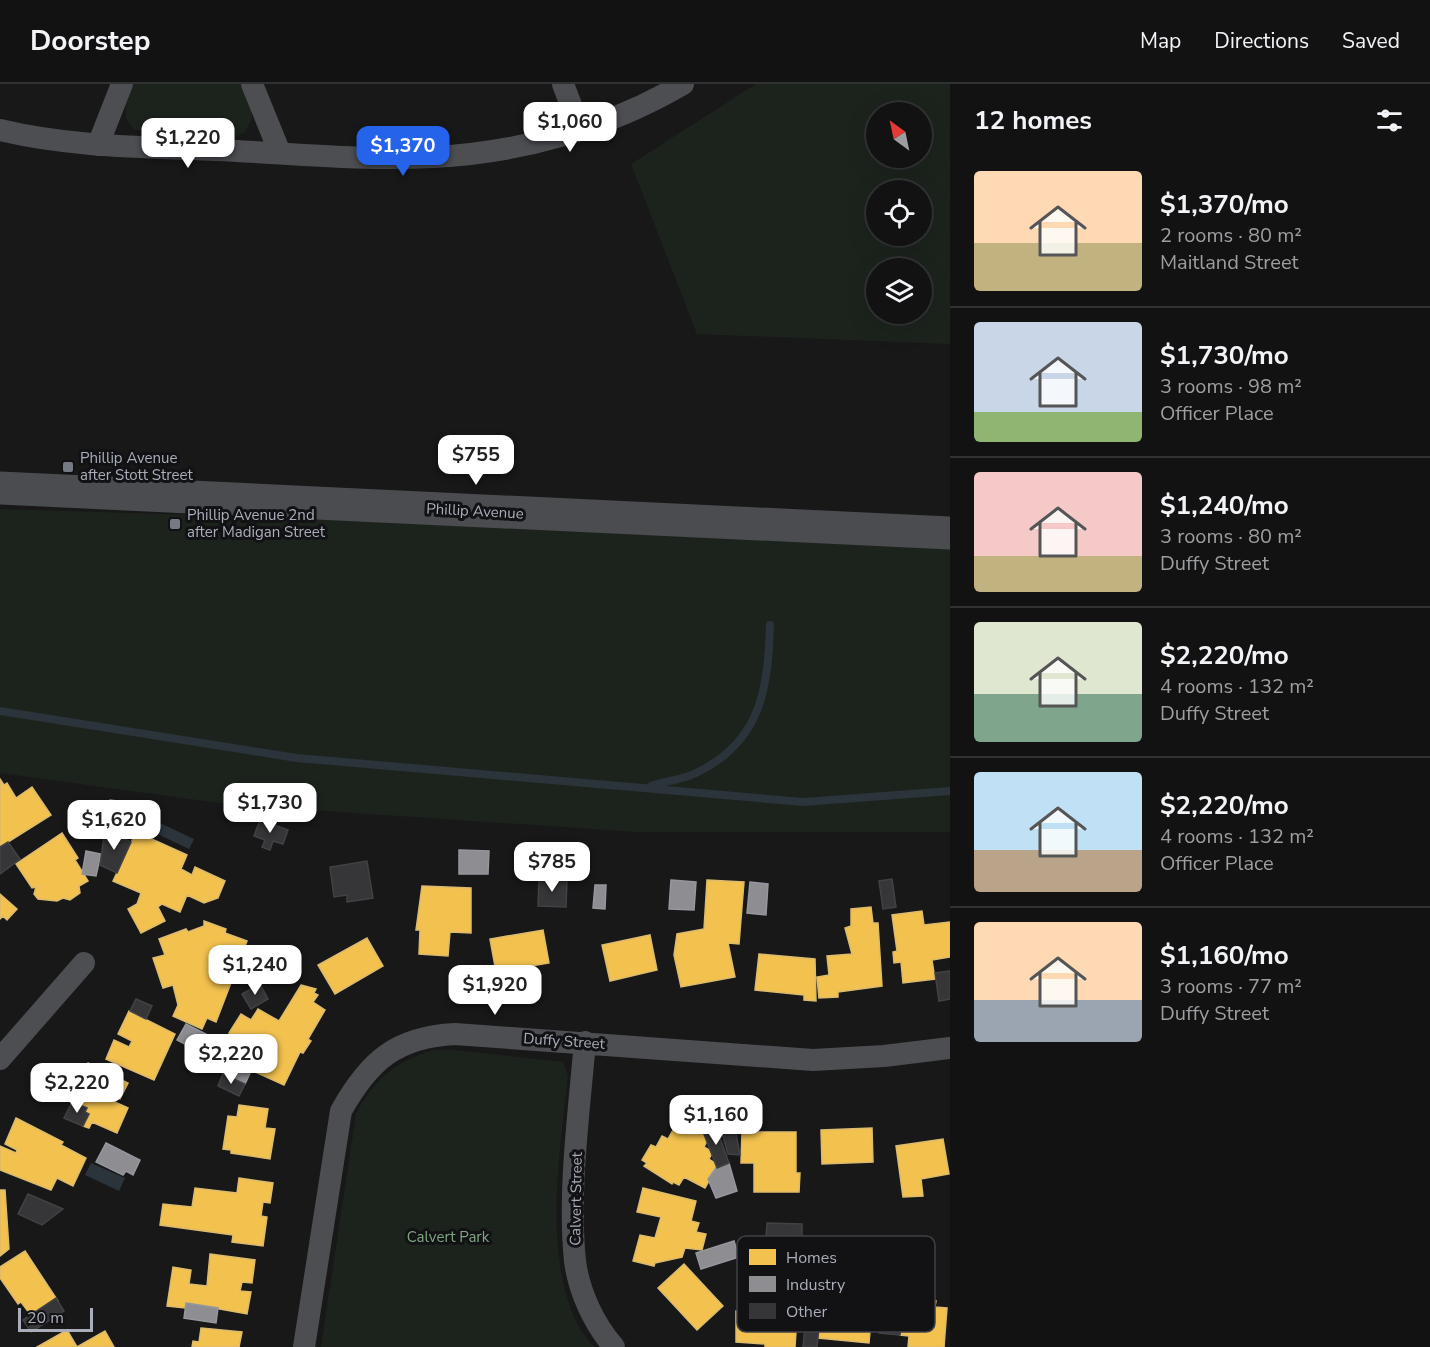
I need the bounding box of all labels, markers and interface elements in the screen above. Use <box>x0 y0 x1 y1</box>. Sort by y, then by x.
text: Doorstep <box>30 22 151 60</box>
text: Map <box>1140 27 1181 55</box>
text: Directions <box>1214 27 1309 55</box>
text: Saved <box>1342 27 1400 55</box>
pin: $1,060 <box>521 102 619 153</box>
north arrow <box>866 102 932 168</box>
map controls <box>866 102 932 324</box>
text: 12 homes <box>974 103 1092 138</box>
icon: filters <box>1373 104 1406 137</box>
text: $1,060 <box>538 108 602 135</box>
pin: $1,220 <box>139 118 237 169</box>
text: $1,220 <box>156 124 220 151</box>
pin: $1,370 <box>354 126 452 177</box>
text: $1,370 <box>371 132 435 159</box>
button: locate <box>866 180 932 246</box>
text: $1,370/mo <box>1160 187 1289 222</box>
icon: home <box>1022 195 1094 267</box>
text: 2 rooms · 80 m² <box>1160 222 1302 249</box>
text: Maitland Street <box>1160 249 1299 276</box>
button: layers <box>866 258 932 324</box>
text: $1,730/mo <box>1160 338 1289 373</box>
icon: home <box>1022 346 1094 418</box>
text: 3 rooms · 98 m² <box>1160 373 1302 400</box>
text: Officer Place <box>1160 400 1274 427</box>
pin: $755 <box>440 435 512 486</box>
text: $755 <box>452 441 500 468</box>
place label: Phillip Avenue after Stott Street <box>80 448 193 485</box>
marker: Phillip Avenue after Stott Street <box>61 460 75 474</box>
text: $1,240/mo <box>1160 488 1289 523</box>
icon: home <box>1022 496 1094 568</box>
street label: Phillip Avenue <box>426 498 524 524</box>
place label: Phillip Avenue 2nd after Madigan Street <box>187 505 326 542</box>
marker: Phillip Avenue 2nd after Madigan Street <box>168 517 182 531</box>
text: 3 rooms · 80 m² <box>1160 523 1302 550</box>
text: Duffy Street <box>1160 550 1269 577</box>
text: $2,220/mo <box>1160 638 1289 673</box>
icon: home <box>1022 646 1094 718</box>
text: 4 rooms · 132 m² <box>1160 673 1314 700</box>
text: Duffy Street <box>1160 700 1269 727</box>
pin: $1,730 <box>221 783 319 834</box>
text: $2,220/mo <box>1160 788 1289 823</box>
text: $1,730 <box>238 789 302 816</box>
icon: home <box>1022 796 1094 868</box>
pin: $1,620 <box>65 800 163 851</box>
text: $1,620 <box>82 806 146 833</box>
text: 4 rooms · 132 m² <box>1160 823 1314 850</box>
pin: $785 <box>516 842 588 893</box>
text: $785 <box>528 848 576 875</box>
text: Officer Place <box>1160 850 1274 877</box>
text: $1,160/mo <box>1160 938 1289 973</box>
pin: $1,240 <box>206 945 304 996</box>
icon: home <box>1022 946 1094 1018</box>
text: $1,240 <box>223 951 287 978</box>
pin: $1,920 <box>446 965 544 1016</box>
text: $1,920 <box>463 971 527 998</box>
text: 3 rooms · 77 m² <box>1160 973 1302 1000</box>
text: Duffy Street <box>1160 1000 1269 1027</box>
street label: Duffy Street <box>523 1028 606 1054</box>
pin: $2,220 <box>182 1034 280 1085</box>
text: $2,220 <box>199 1040 263 1067</box>
pin: $2,220 <box>28 1063 126 1114</box>
text: $2,220 <box>45 1069 109 1096</box>
pin: $1,160 <box>667 1095 765 1146</box>
text: $1,160 <box>684 1101 748 1128</box>
street label: Calvert Street <box>565 1151 587 1246</box>
park label: Calvert Park <box>407 1227 490 1247</box>
legend <box>737 1236 935 1332</box>
text: Homes <box>786 1247 837 1269</box>
text: Industry <box>786 1274 846 1296</box>
text: Other <box>786 1301 827 1323</box>
scale bar <box>18 1305 93 1332</box>
text: 20 m <box>27 1307 64 1329</box>

